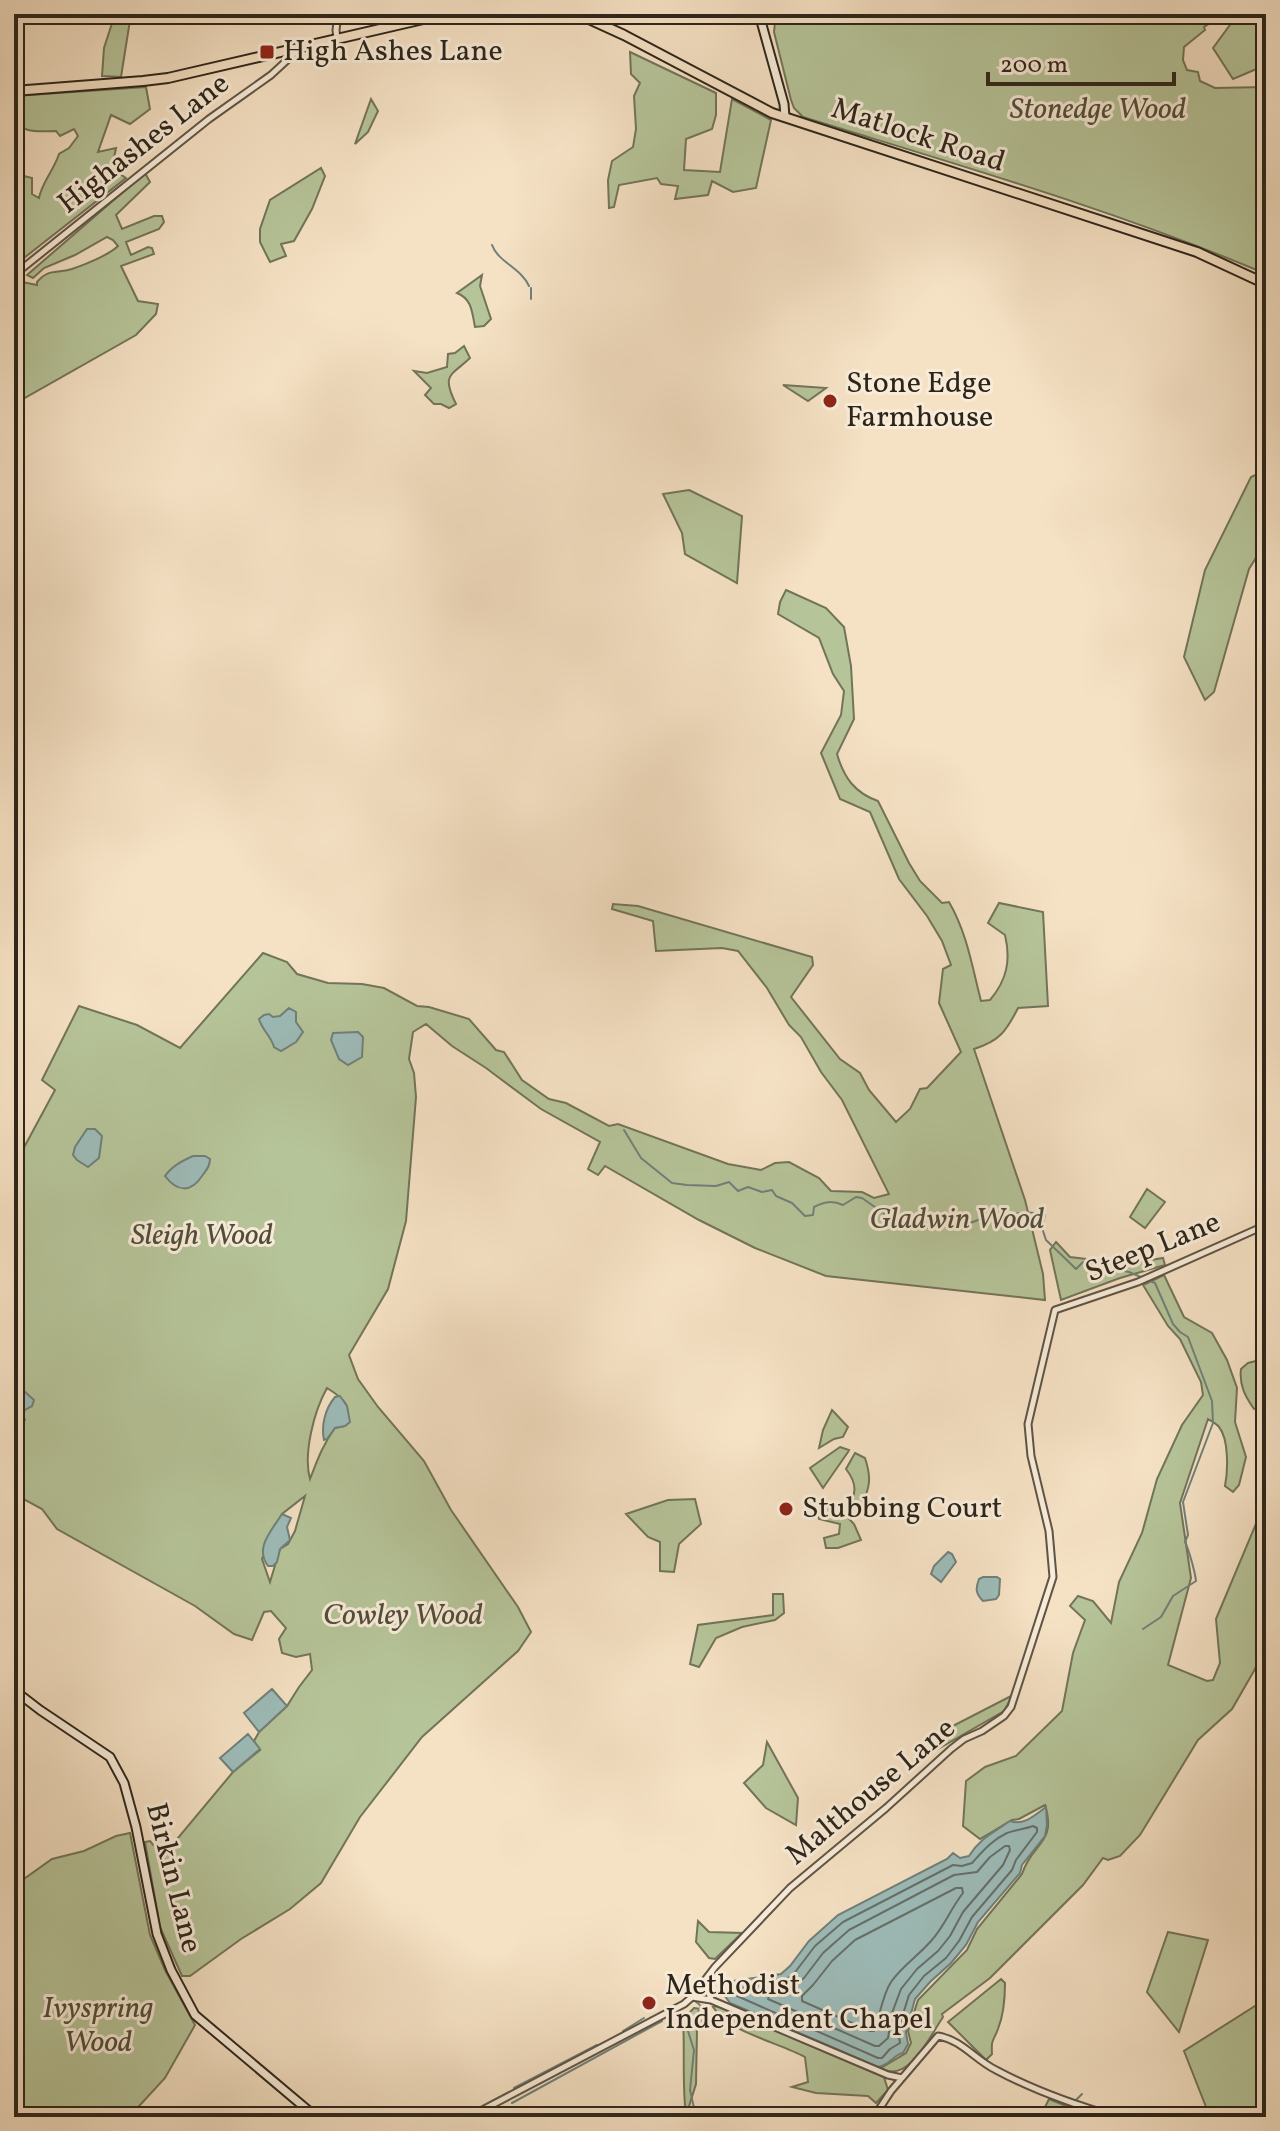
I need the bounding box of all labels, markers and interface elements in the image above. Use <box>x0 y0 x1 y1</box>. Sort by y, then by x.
place label: High Ashes Lane <box>283 31 503 73</box>
scale bar <box>988 36 1174 86</box>
marker: High Ashes Lane <box>258 43 276 61</box>
text: 200 m <box>1000 49 1068 83</box>
street label: Highashes Lane <box>49 64 239 224</box>
street label: Matlock Road <box>826 88 1010 184</box>
park label: Stonedge Wood <box>1010 89 1186 131</box>
place label: Stone Edge Farmhouse <box>846 363 993 439</box>
marker: Stone Edge Farmhouse <box>821 392 839 410</box>
park label: Gladwin Wood <box>870 1199 1044 1241</box>
street label: Steep Lane <box>1079 1202 1227 1294</box>
park label: Sleigh Wood <box>131 1215 273 1257</box>
place label: Stubbing Court <box>802 1488 1002 1530</box>
marker: Stubbing Court <box>777 1500 795 1518</box>
park label: Cowley Wood <box>323 1595 483 1637</box>
street label: Malthouse Lane <box>777 1708 965 1876</box>
street label: Birkin Lane <box>134 1798 212 1958</box>
place label: Methodist Independent Chapel <box>665 1965 932 2041</box>
park label: Ivyspring Wood <box>43 1988 153 2064</box>
marker: Methodist Independent Chapel <box>640 1994 658 2012</box>

